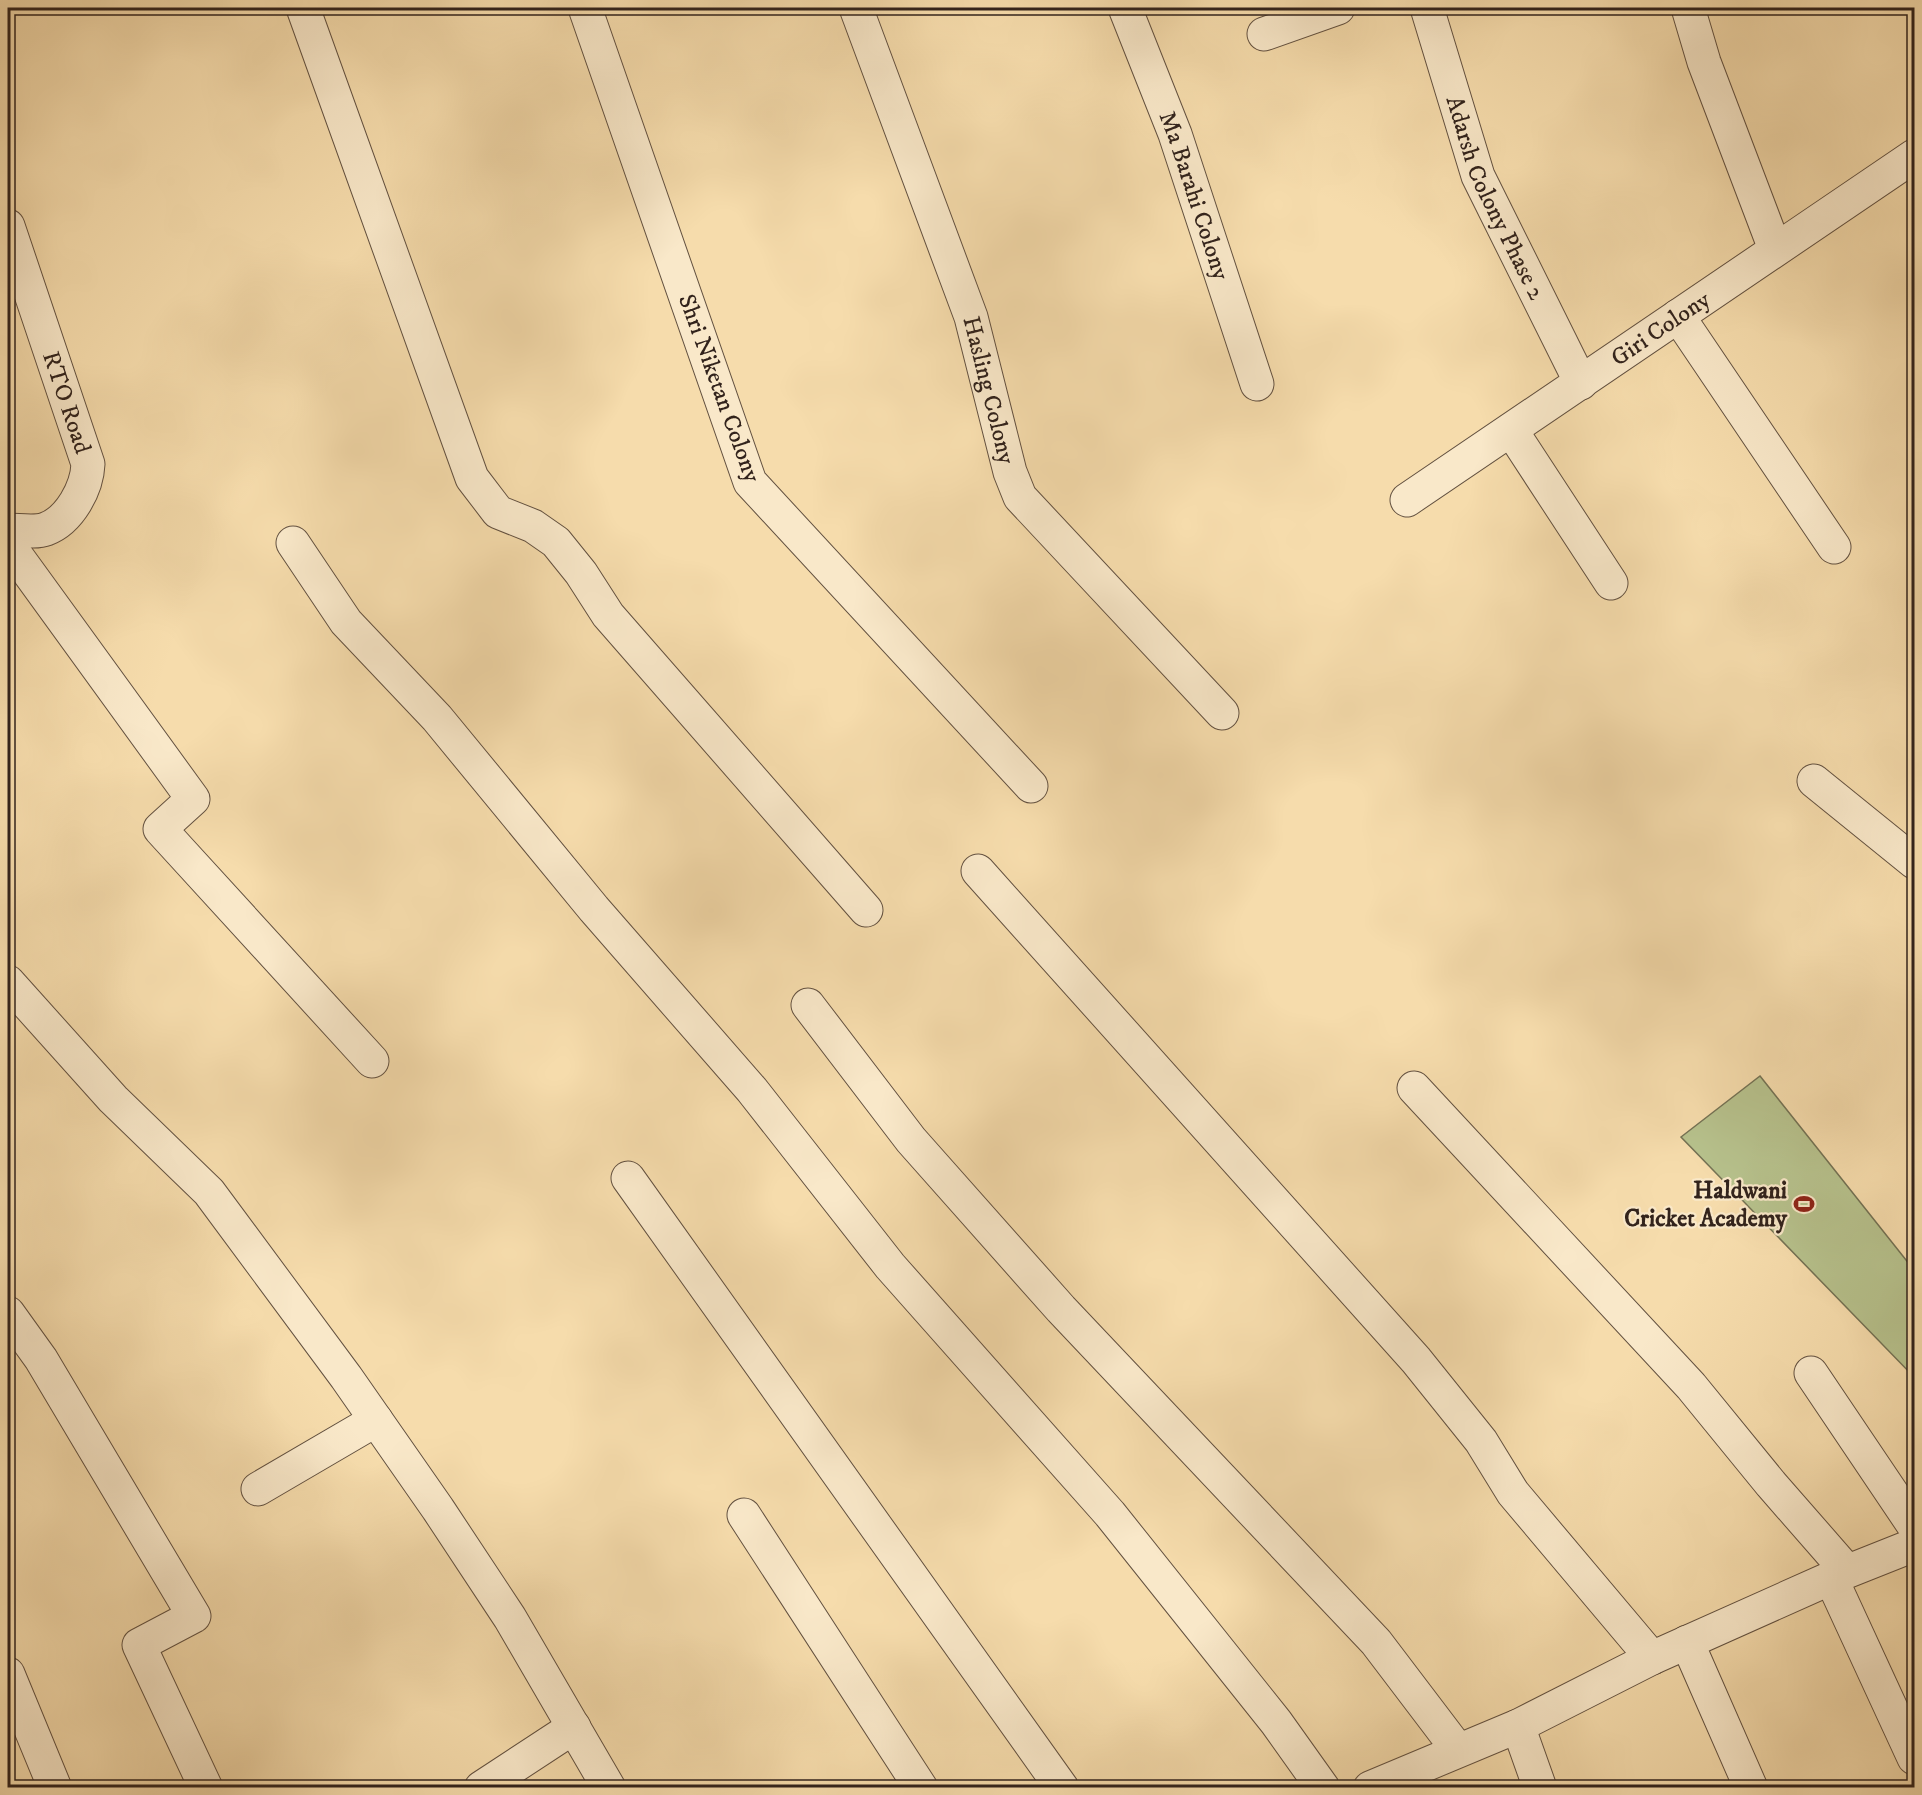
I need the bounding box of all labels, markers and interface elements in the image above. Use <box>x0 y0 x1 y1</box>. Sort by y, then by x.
street label: Adarsh Colony Phase 2 <box>1439 92 1551 305</box>
street label: Ma Barahi Colony <box>1151 107 1236 284</box>
street label: Giri Colony <box>1605 284 1717 373</box>
street label: Shri Niketan Colony <box>671 290 767 487</box>
street label: Hasling Colony <box>955 313 1022 468</box>
street label: RTO Road <box>35 348 97 458</box>
place label: Haldwani Cricket Academy <box>1624 1176 1788 1234</box>
sports icon: Haldwani Cricket Academy <box>1792 1192 1816 1216</box>

